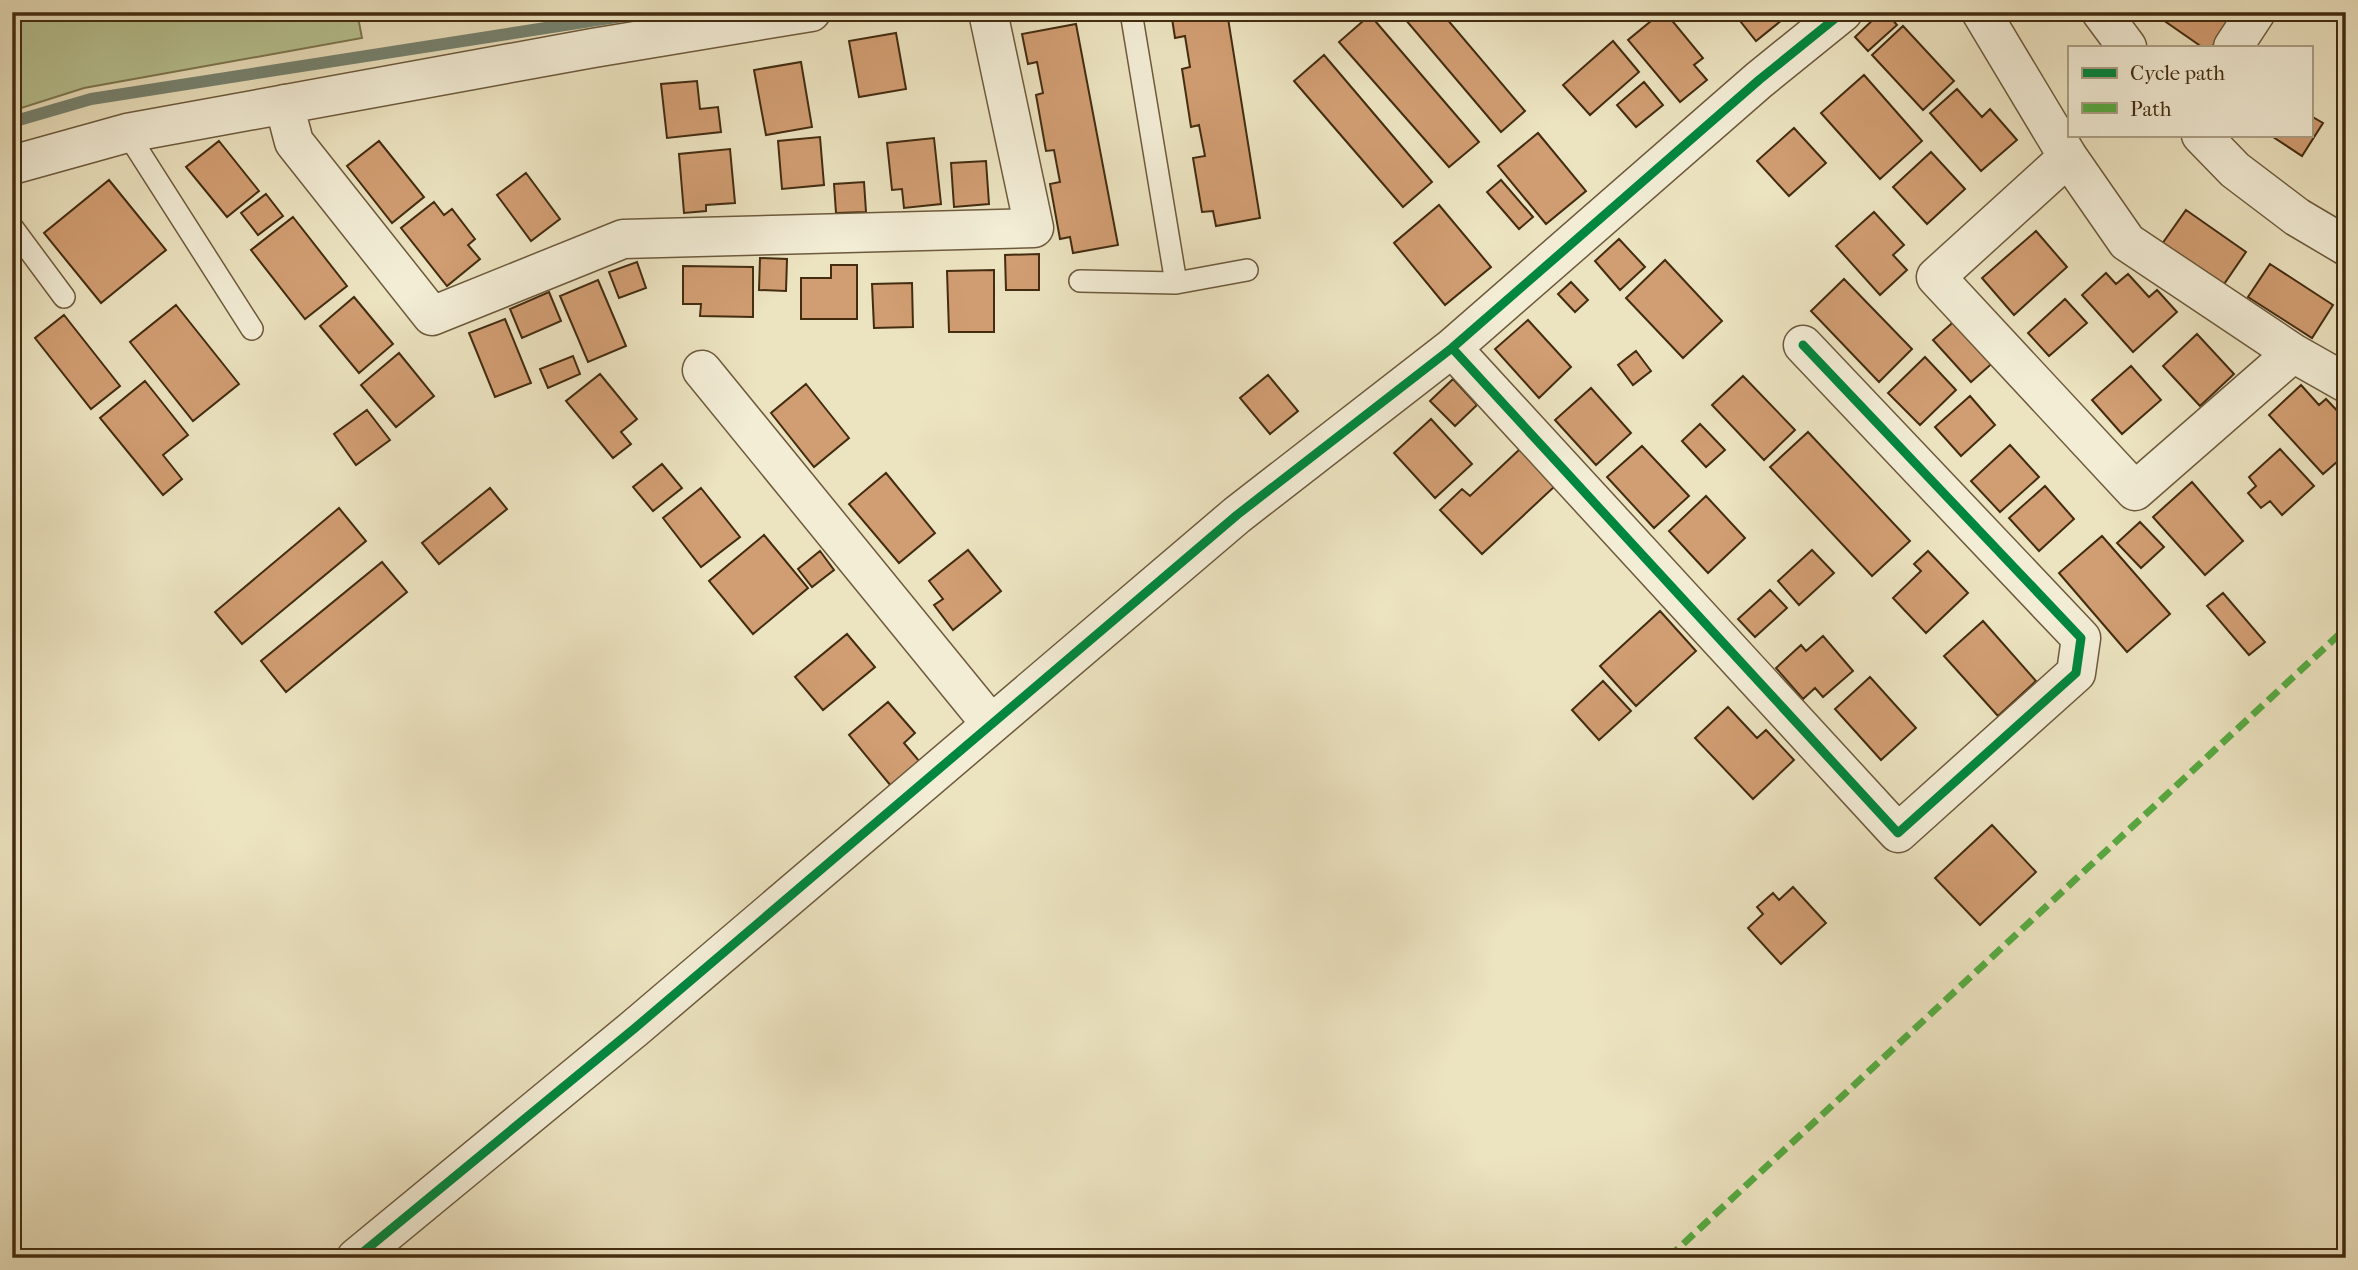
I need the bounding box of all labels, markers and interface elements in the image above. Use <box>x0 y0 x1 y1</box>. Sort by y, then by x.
legend <box>2068 46 2312 136</box>
text: Cycle path <box>2130 61 2225 85</box>
text: Path <box>2130 97 2172 121</box>

